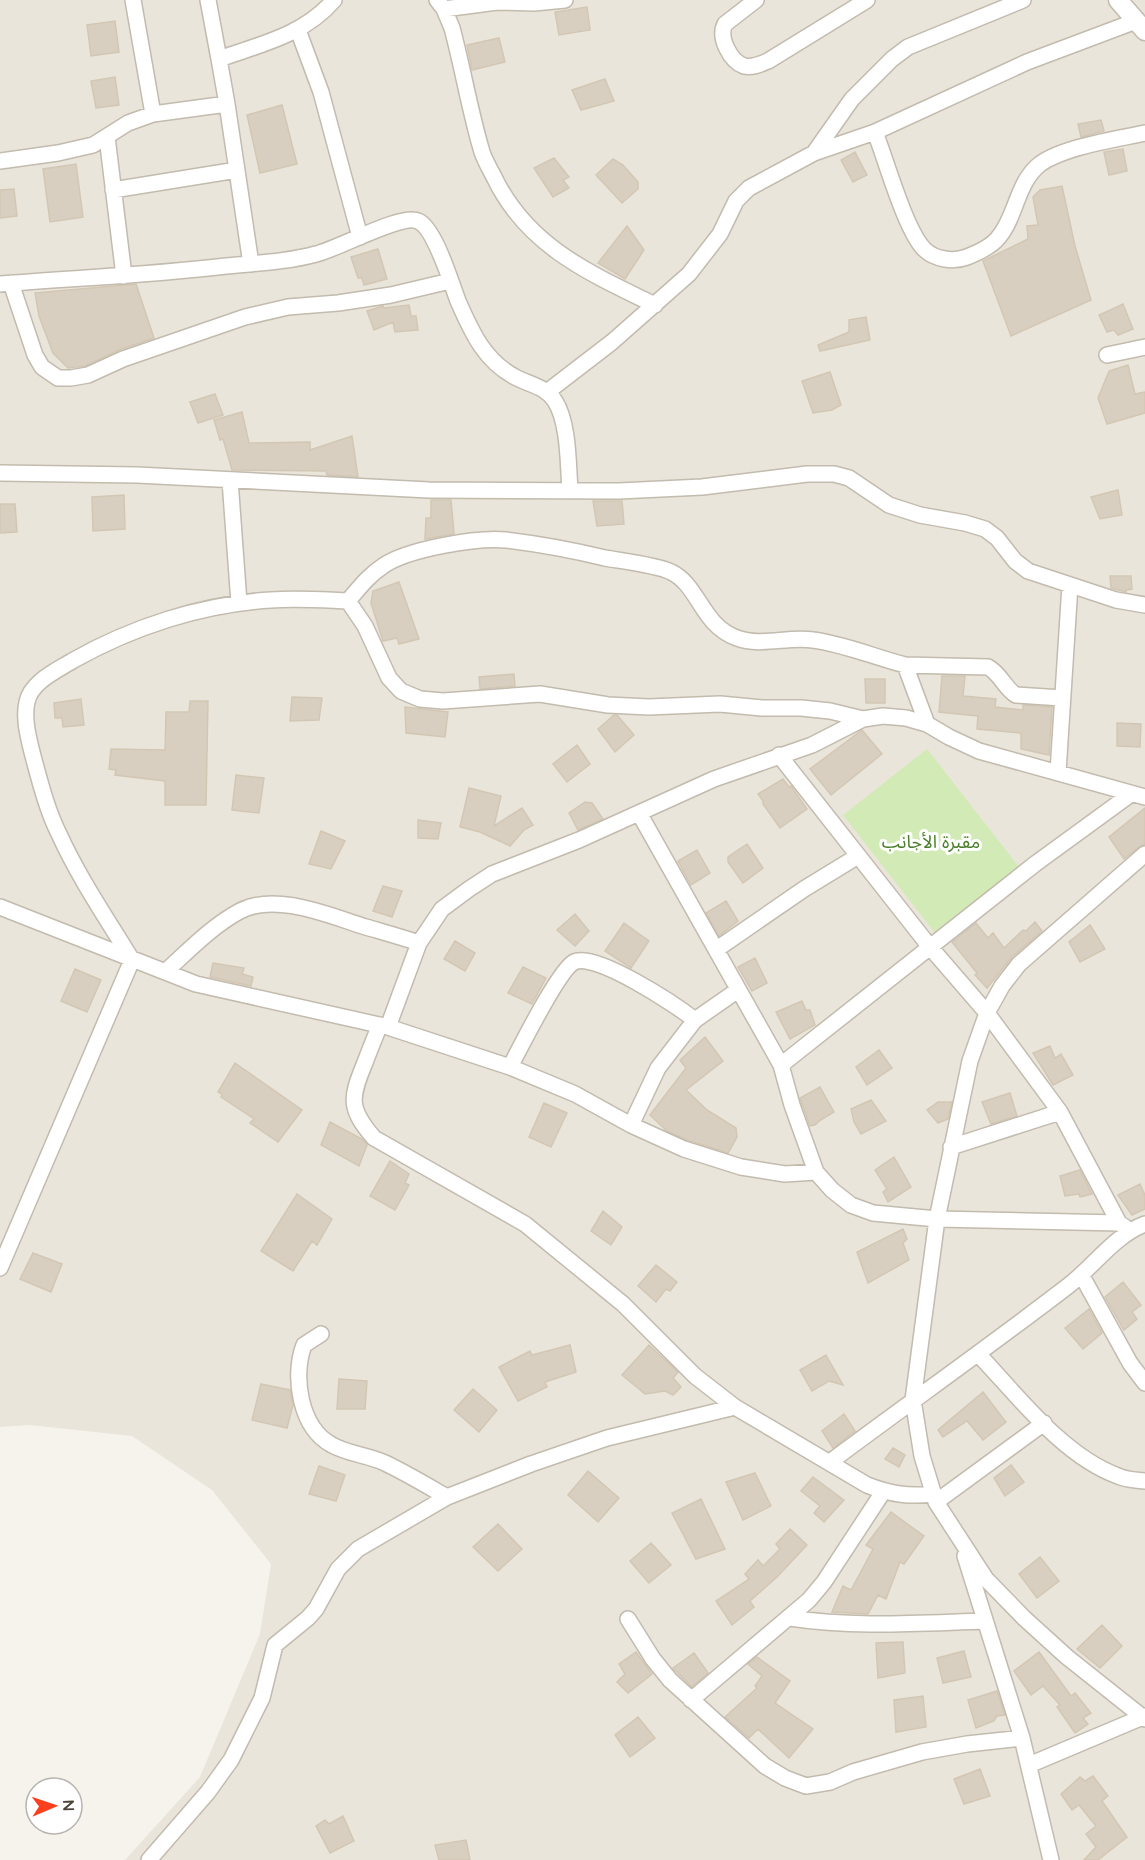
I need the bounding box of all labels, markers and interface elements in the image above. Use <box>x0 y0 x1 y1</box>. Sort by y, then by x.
park label: مقبرة الأجانب <box>882 830 980 853</box>
north arrow <box>24 1776 84 1836</box>
text: N <box>59 1799 79 1812</box>

